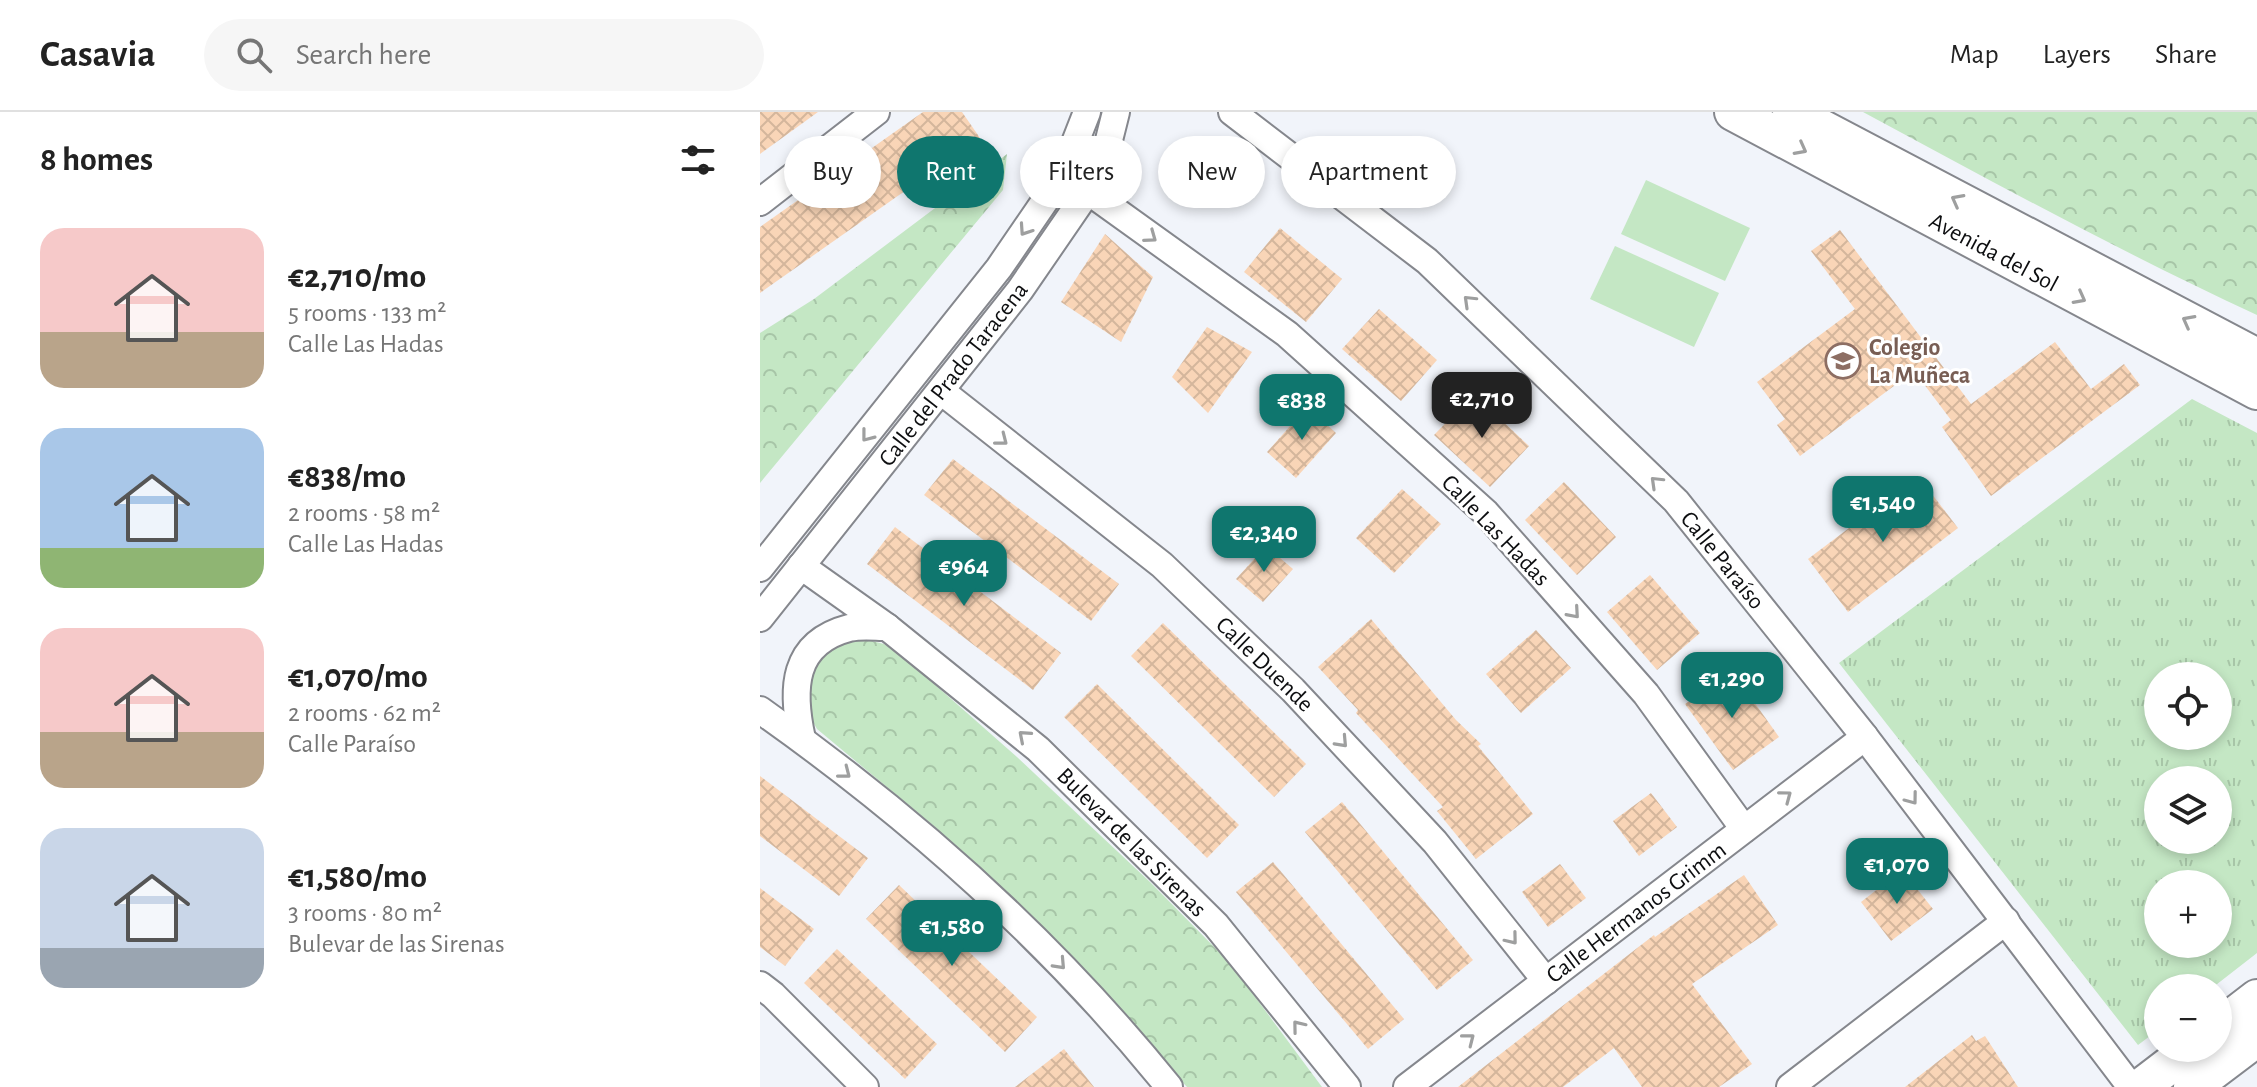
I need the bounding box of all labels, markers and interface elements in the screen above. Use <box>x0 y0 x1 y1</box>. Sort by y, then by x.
search box <box>204 19 764 91</box>
icon: search <box>232 33 276 77</box>
text: Casavia <box>40 36 156 74</box>
text: Search here <box>296 40 431 70</box>
text: Map <box>1950 41 1999 69</box>
text: Layers <box>2043 41 2111 69</box>
text: Share <box>2155 41 2217 69</box>
chip: Buy <box>784 136 881 208</box>
chip: Rent <box>897 136 1004 208</box>
chip: Filters <box>1020 136 1142 208</box>
chip: New <box>1158 136 1265 208</box>
chip: Apartment <box>1281 136 1456 208</box>
icon: filters <box>676 138 720 182</box>
one-way arrow <box>1793 139 1807 155</box>
text: 8 homes <box>40 143 153 177</box>
one-way arrow <box>1951 195 1966 210</box>
street label: Avenida del Sol <box>1925 209 2062 297</box>
one-way arrow <box>1020 221 1035 236</box>
one-way arrow <box>1143 227 1157 242</box>
icon: home <box>104 260 200 356</box>
text: €2,710/mo <box>288 260 426 294</box>
street label: Calle del Prado Taracena <box>875 278 1033 471</box>
one-way arrow <box>2072 288 2087 303</box>
one-way arrow <box>1463 296 1478 310</box>
text: 5 rooms · 133 m² <box>288 300 446 326</box>
one-way arrow <box>2181 315 2196 330</box>
text: Calle Las Hadas <box>288 331 444 357</box>
place label: Colegio La Muñeca <box>1869 336 1970 388</box>
school or university icon: Colegio La Muñeca <box>1824 342 1862 380</box>
pin: €2,710 <box>1417 372 1547 440</box>
pin: €838 <box>1255 374 1349 442</box>
text: €2,710 <box>1450 385 1514 411</box>
text: €838 <box>1278 387 1326 413</box>
one-way arrow <box>862 427 876 442</box>
one-way arrow <box>993 430 1008 444</box>
icon: home <box>104 460 200 556</box>
text: €838/mo <box>288 460 406 494</box>
street label: Calle Las Hadas <box>1437 471 1554 591</box>
one-way arrow <box>1651 476 1665 491</box>
pin: €1,540 <box>1818 476 1948 544</box>
text: €1,540 <box>1850 489 1916 515</box>
text: 2 rooms · 58 m² <box>288 500 440 526</box>
pin: €2,340 <box>1199 506 1329 574</box>
street label: Calle Paraíso <box>1676 507 1769 614</box>
text: €2,340 <box>1230 519 1298 545</box>
text: Calle Las Hadas <box>288 531 444 557</box>
pin: €964 <box>917 540 1011 608</box>
text: €964 <box>939 553 989 579</box>
one-way arrow <box>1564 604 1579 618</box>
street label: Calle Duende <box>1211 613 1318 717</box>
pin: €1,290 <box>1667 652 1797 720</box>
icon: home <box>104 660 200 756</box>
text: €1,070/mo <box>288 660 428 694</box>
map controls <box>2144 662 2232 1062</box>
button: locate <box>2144 662 2232 750</box>
text: €1,290 <box>1699 665 1765 691</box>
text: 2 rooms · 62 m² <box>288 700 441 726</box>
text: Calle Paraíso <box>288 731 416 757</box>
one-way arrow <box>1018 732 1033 746</box>
one-way arrow <box>1333 733 1347 748</box>
one-way arrow <box>836 763 850 778</box>
street label: Bulevar de las Sirenas <box>1052 763 1211 922</box>
button: layers <box>2144 766 2232 854</box>
one-way arrow <box>1902 790 1917 804</box>
one-way arrow <box>1778 792 1792 806</box>
street label: Calle Hermanos Grimm <box>1542 838 1731 988</box>
pin: €1,070 <box>1832 838 1962 906</box>
text: €1,070 <box>1864 851 1930 877</box>
icon: home <box>104 860 200 956</box>
text: €1,580/mo <box>288 860 427 894</box>
button: + <box>2144 870 2232 958</box>
text: 3 rooms · 80 m² <box>288 900 442 926</box>
pin: €1,580 <box>887 900 1017 968</box>
text: €1,580 <box>919 913 985 939</box>
one-way arrow <box>1502 930 1517 944</box>
text: Bulevar de las Sirenas <box>288 931 505 957</box>
one-way arrow <box>1050 955 1065 969</box>
button: − <box>2144 974 2232 1062</box>
one-way arrow <box>1293 1021 1308 1036</box>
one-way arrow <box>1460 1035 1475 1049</box>

